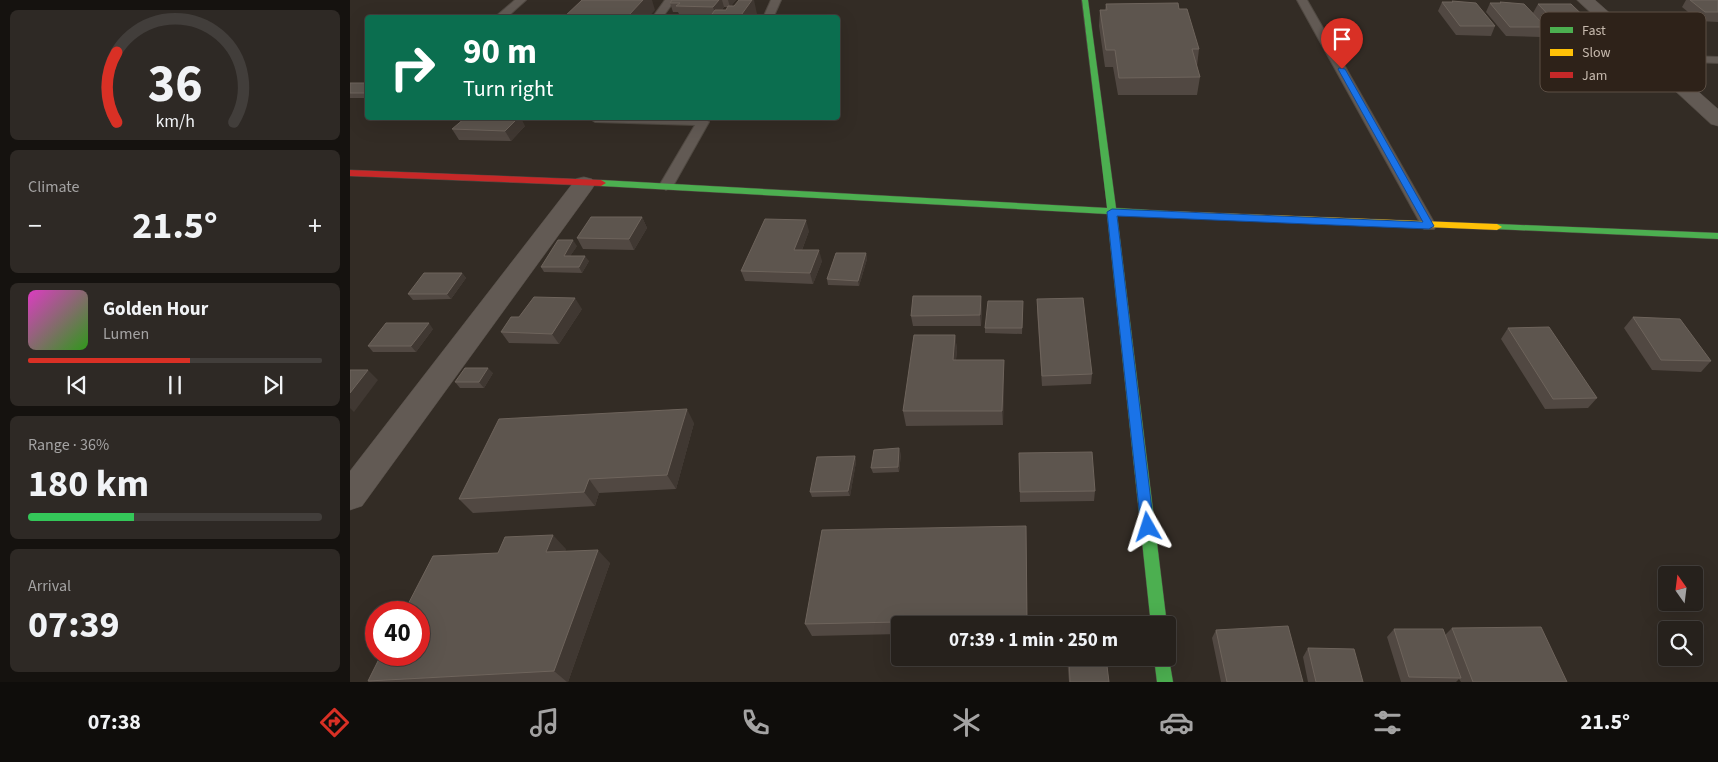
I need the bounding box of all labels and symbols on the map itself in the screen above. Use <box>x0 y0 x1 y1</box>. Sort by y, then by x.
legend <box>1540 12 1706 92</box>
pin <box>1321 18 1363 69</box>
text: Fast <box>1582 21 1606 41</box>
text: Slow <box>1582 43 1611 63</box>
text: Jam <box>1582 66 1607 86</box>
position arrow <box>1121 500 1173 552</box>
north arrow <box>1658 566 1702 611</box>
speed limit sign: 40 <box>365 601 430 666</box>

